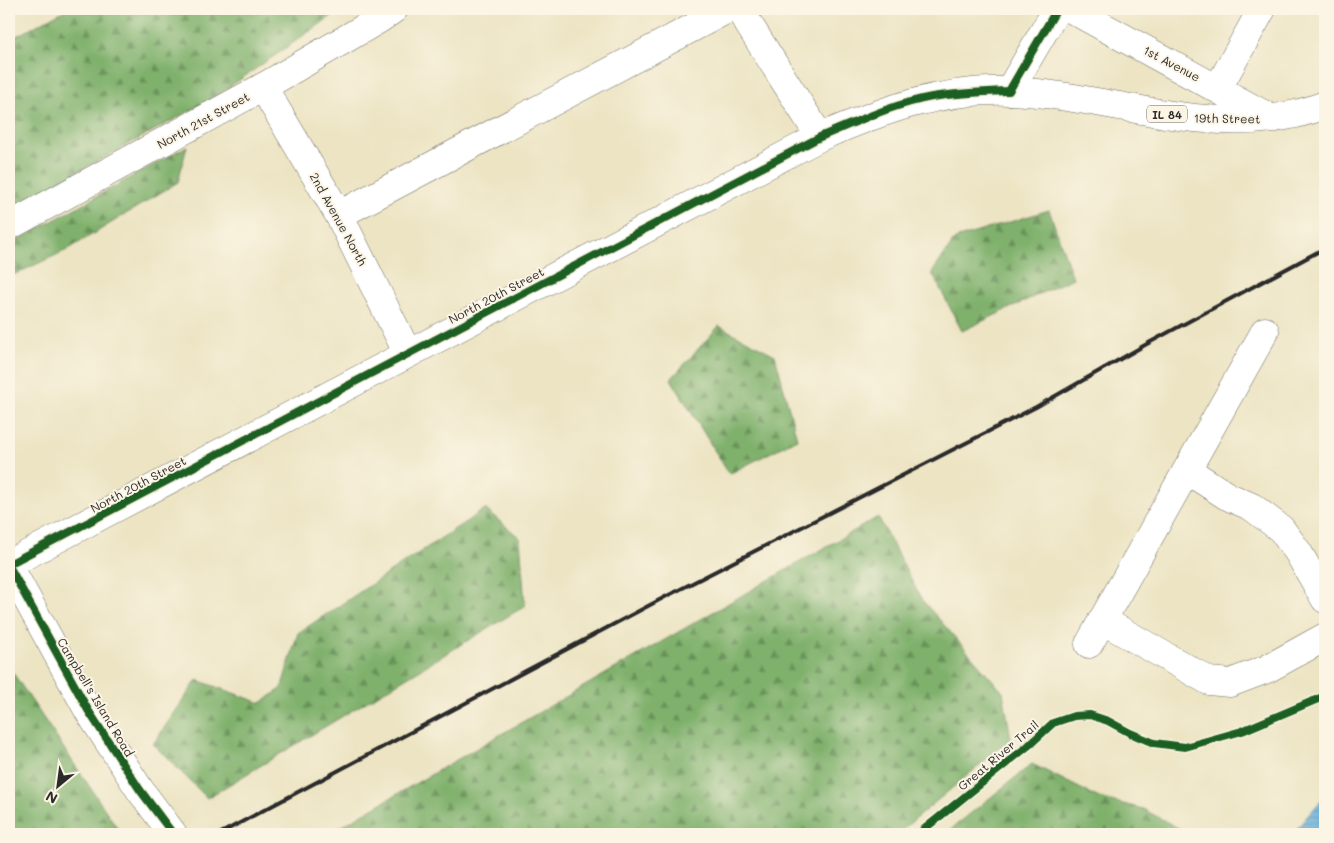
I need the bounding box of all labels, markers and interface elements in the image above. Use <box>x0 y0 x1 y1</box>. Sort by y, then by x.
street label: 1st Avenue <box>1141 41 1203 85</box>
street label: North 21st Street <box>154 88 252 152</box>
road number: IL 84 <box>1147 106 1187 122</box>
street label: 19th Street <box>1194 109 1260 127</box>
street label: 2nd Avenue North <box>307 170 371 269</box>
street label: North 20th Street <box>445 263 547 327</box>
street label: North 20th Street <box>87 452 189 516</box>
street label: Campbell's Island Road <box>54 635 138 760</box>
street label: Great River Trail <box>954 716 1042 794</box>
north arrow <box>32 760 82 810</box>
text: N <box>42 787 61 809</box>

